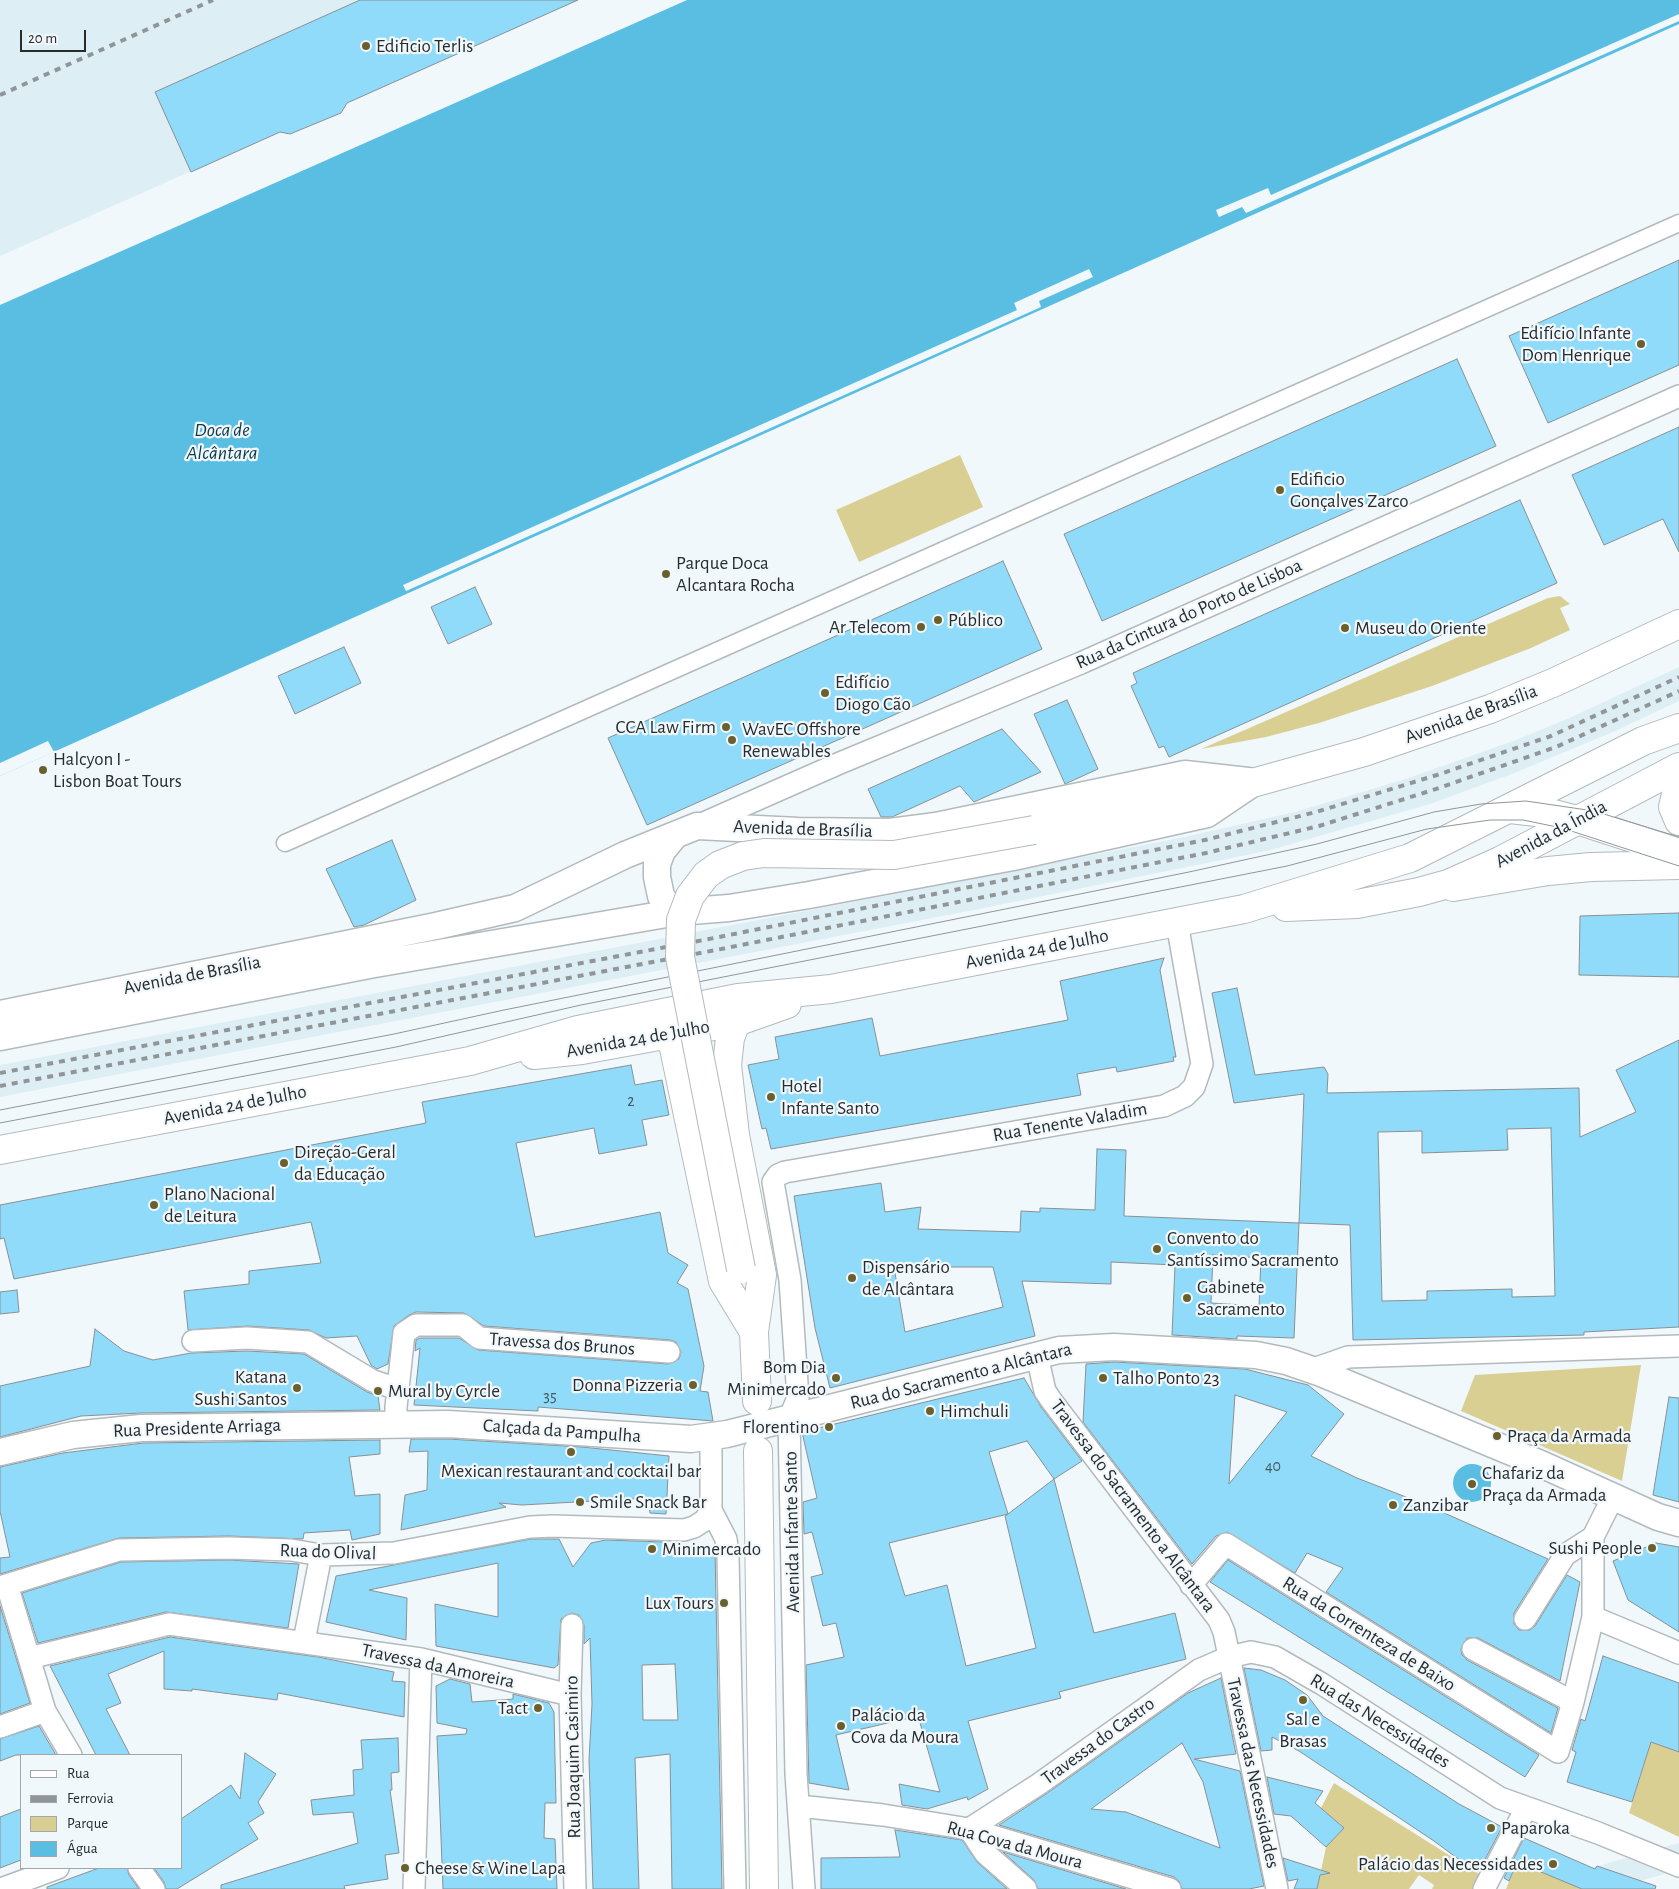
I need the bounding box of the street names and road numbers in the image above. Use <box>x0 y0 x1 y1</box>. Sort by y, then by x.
street label: Rua da Cintura do Porto de Lisboa <box>1072 554 1306 674</box>
street label: Avenida de Brasília <box>1402 679 1540 749</box>
street label: Avenida da Índia <box>1491 795 1611 873</box>
street label: Avenida de Brasília <box>733 815 873 843</box>
street label: Avenida 24 de Julho <box>964 924 1110 974</box>
street label: Avenida de Brasília <box>121 951 263 999</box>
street label: Avenida 24 de Julho <box>564 1015 712 1063</box>
street label: Avenida 24 de Julho <box>162 1080 308 1130</box>
street label: Rua Tenente Valadim <box>991 1097 1149 1147</box>
street label: Travessa dos Brunos <box>488 1328 636 1360</box>
street label: Rua do Sacramento a Alcântara <box>848 1337 1074 1415</box>
street label: Travessa do Sacramento a Alcântara <box>1045 1395 1221 1617</box>
street label: Rua Presidente Arriaga <box>113 1414 281 1442</box>
street label: Calçada da Pampulha <box>482 1414 642 1448</box>
street label: Avenida Infante Santo <box>779 1451 805 1613</box>
street label: Rua do Olival <box>279 1539 377 1565</box>
street label: Rua da Correnteza de Baixo <box>1278 1571 1460 1697</box>
street label: Travessa da Amoreira <box>359 1639 517 1693</box>
street label: Rua das Necessidades <box>1306 1669 1454 1773</box>
street label: Rua Joaquim Casimiro <box>560 1675 586 1839</box>
street label: Travessa das Necessidades <box>1222 1676 1284 1870</box>
street label: Travessa do Castro <box>1037 1692 1159 1790</box>
street label: Rua Cova da Moura <box>944 1816 1086 1874</box>

